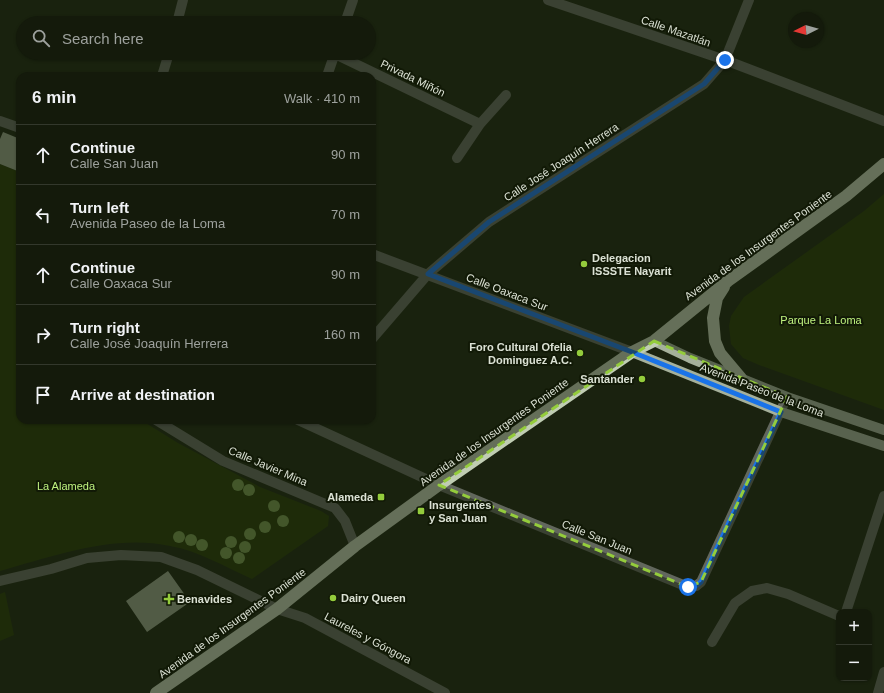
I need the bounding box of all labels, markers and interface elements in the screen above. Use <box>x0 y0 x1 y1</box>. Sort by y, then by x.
north arrow <box>788 12 824 48</box>
street label: Calle Mazatlán <box>640 13 712 49</box>
search box <box>16 16 376 60</box>
icon: search <box>30 27 52 49</box>
text: Search here <box>62 30 144 47</box>
route end <box>716 51 734 69</box>
street label: Privada Miñón <box>379 57 447 99</box>
text: 6 min <box>32 88 76 107</box>
text: Walk · 410 m <box>284 91 360 106</box>
street label: Calle José Joaquín Herrera <box>502 120 621 203</box>
text: Continue <box>70 139 135 156</box>
icon: ahead <box>32 144 54 166</box>
text: 90 m <box>331 147 360 162</box>
text: Calle San Juan <box>70 156 158 171</box>
street label: Avenida de los Insurgentes Poniente <box>682 188 834 302</box>
text: Turn left <box>70 199 129 216</box>
icon: left <box>32 204 54 226</box>
text: 70 m <box>331 207 360 222</box>
text: Avenida Paseo de la Loma <box>70 216 225 231</box>
place label: Delegacion ISSSTE Nayarit <box>592 252 672 277</box>
text: Continue <box>70 259 135 276</box>
marker: Delegacion ISSSTE Nayarit <box>579 259 589 269</box>
icon: ahead <box>32 264 54 286</box>
text: 90 m <box>331 267 360 282</box>
street label: Calle Oaxaca Sur <box>465 271 550 313</box>
text: Calle Oaxaca Sur <box>70 276 172 291</box>
park label: Parque La Loma <box>780 314 863 326</box>
text: Turn right <box>70 319 140 336</box>
icon: right <box>32 324 54 346</box>
text: 160 m <box>324 327 360 342</box>
text: Calle José Joaquín Herrera <box>70 336 228 351</box>
place label: Foro Cultural Ofelia Dominguez A.C. <box>469 341 573 366</box>
marker: Foro Cultural Ofelia Dominguez A.C. <box>575 348 585 358</box>
street label: Avenida Paseo de la Loma <box>699 361 826 419</box>
place label: Santander <box>580 373 635 385</box>
marker: Santander <box>637 374 647 384</box>
street label: Avenida de los Insurgentes Poniente <box>417 376 571 488</box>
icon: arrive <box>32 384 54 406</box>
text: Arrive at destination <box>70 386 215 403</box>
street label: Calle Javier Mina <box>227 444 310 488</box>
park label: La Alameda <box>37 480 96 492</box>
place label: Alameda <box>327 491 374 503</box>
marker: Alameda <box>376 492 386 502</box>
place label: Insurgentes y San Juan <box>429 499 491 524</box>
marker: Insurgentes y San Juan <box>416 506 426 516</box>
street label: Calle San Juan <box>560 517 634 557</box>
street label: Avenida de los Insurgentes Poniente <box>156 566 308 680</box>
route start <box>679 578 697 596</box>
place label: Dairy Queen <box>341 592 406 604</box>
place label: Benavides <box>177 593 232 605</box>
marker: Dairy Queen <box>328 593 338 603</box>
marker: Benavides <box>164 594 174 604</box>
map controls <box>836 609 872 681</box>
button: + <box>836 609 872 645</box>
street label: Laureles y Góngora <box>323 610 414 666</box>
button: − <box>836 645 872 681</box>

